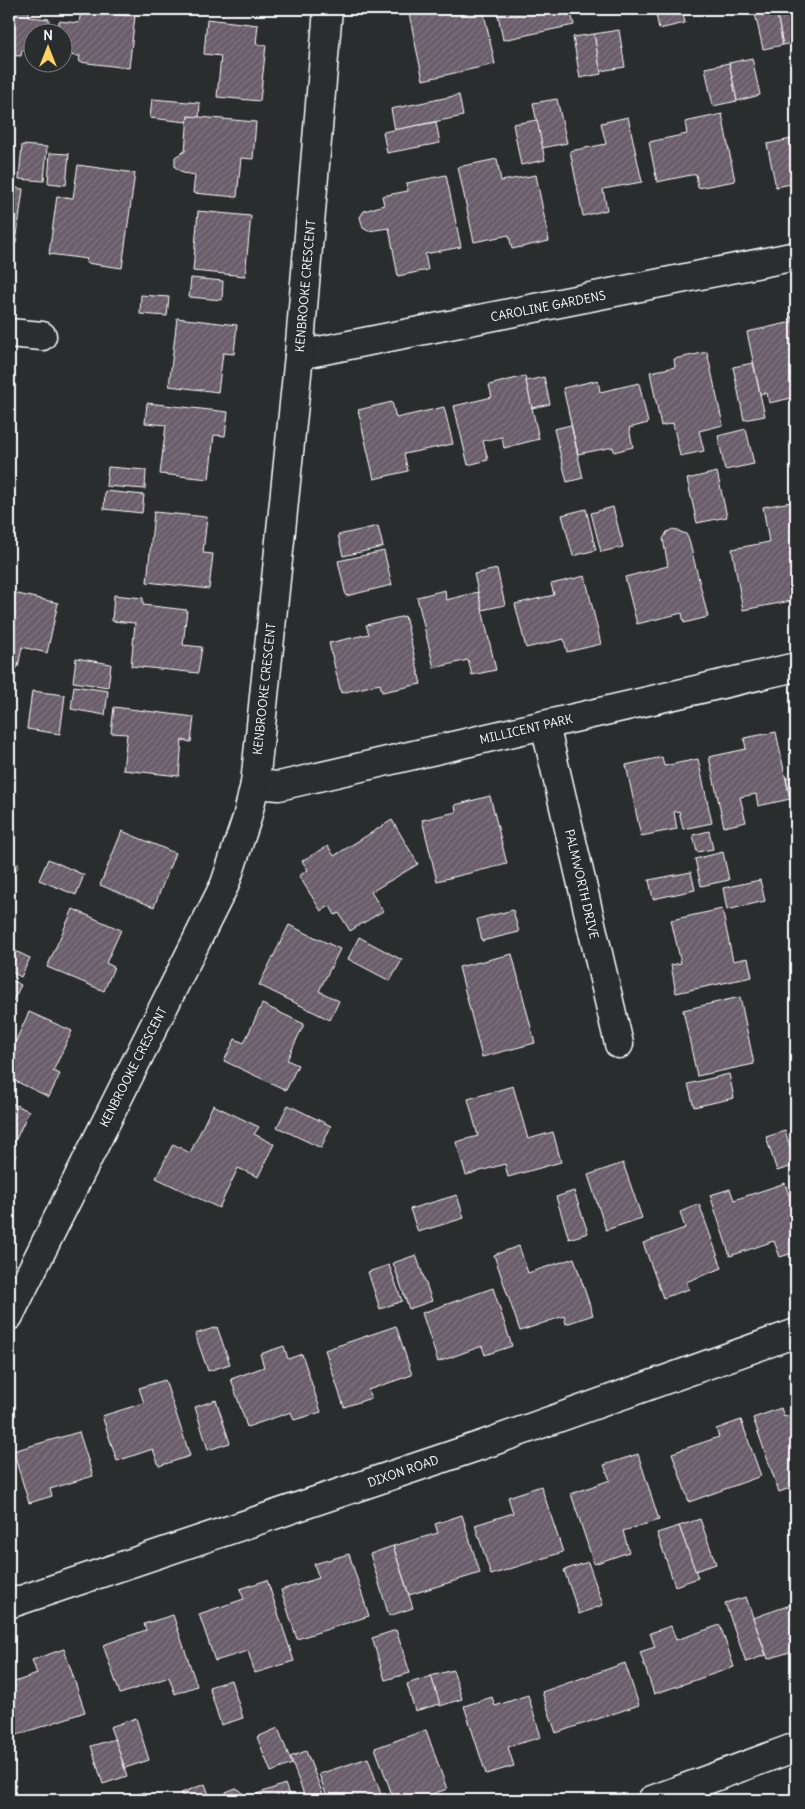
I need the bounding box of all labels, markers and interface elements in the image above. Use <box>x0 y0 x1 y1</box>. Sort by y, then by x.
north arrow <box>22 22 72 72</box>
text: N <box>43 26 53 44</box>
street label: KENBROOKE CRESCENT <box>292 219 318 353</box>
street label: CAROLINE GARDENS <box>489 287 607 325</box>
street label: KENBROOKE CRESCENT <box>250 622 278 756</box>
street label: MILLICENT PARK <box>478 711 575 747</box>
street label: PALMWORTH DRIVE <box>562 828 602 940</box>
street label: KENBROOKE CRESCENT <box>96 1005 170 1129</box>
street label: DIXON ROAD <box>365 1452 441 1490</box>

